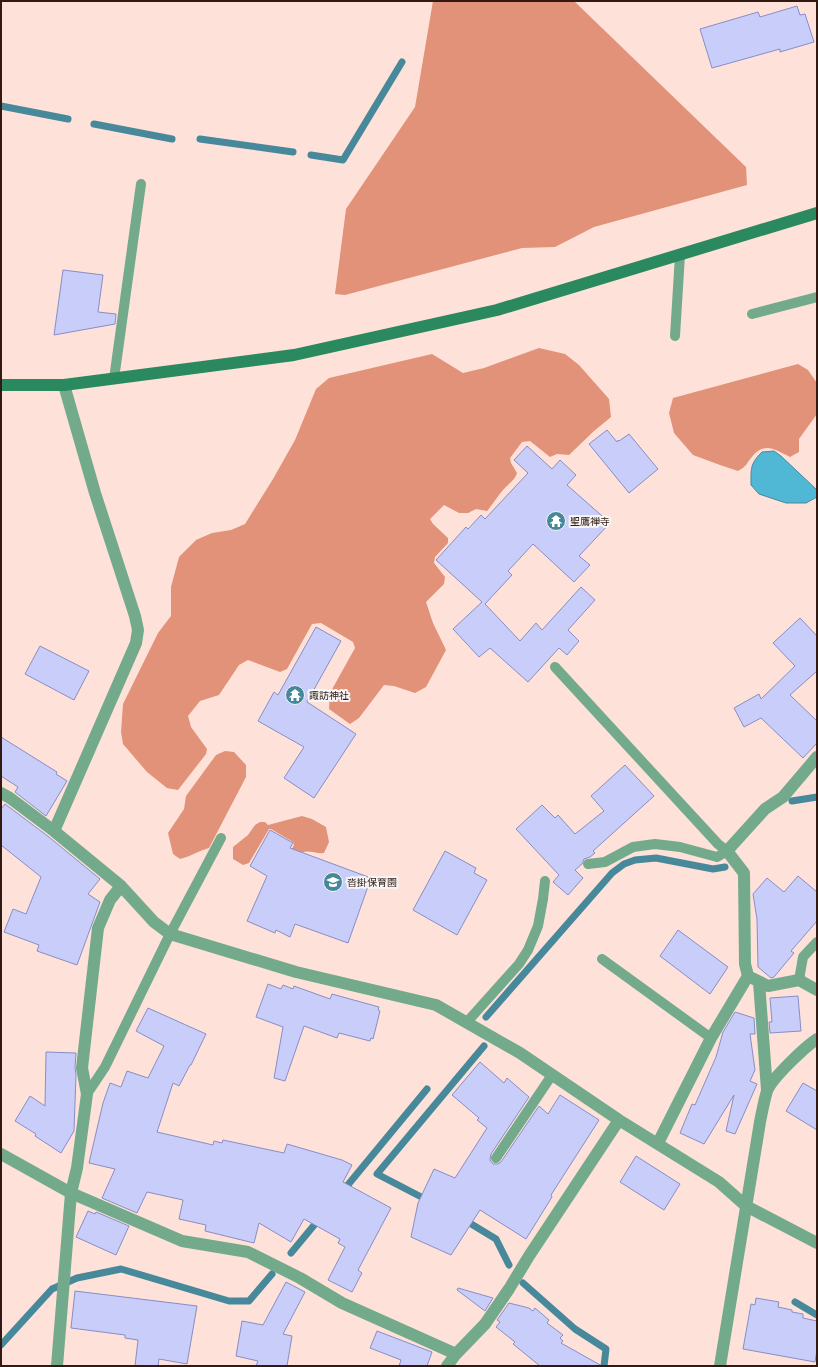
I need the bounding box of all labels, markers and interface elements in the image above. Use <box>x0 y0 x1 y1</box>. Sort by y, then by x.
temple icon: 聖鷹禅寺 <box>545 510 567 532</box>
place label: 聖鷹禅寺 <box>570 515 610 527</box>
temple icon: 諏訪神社 <box>284 684 306 706</box>
place label: 諏訪神社 <box>309 689 349 701</box>
school or university icon: 沓掛保育園 <box>322 871 344 893</box>
place label: 沓掛保育園 <box>347 876 397 888</box>

